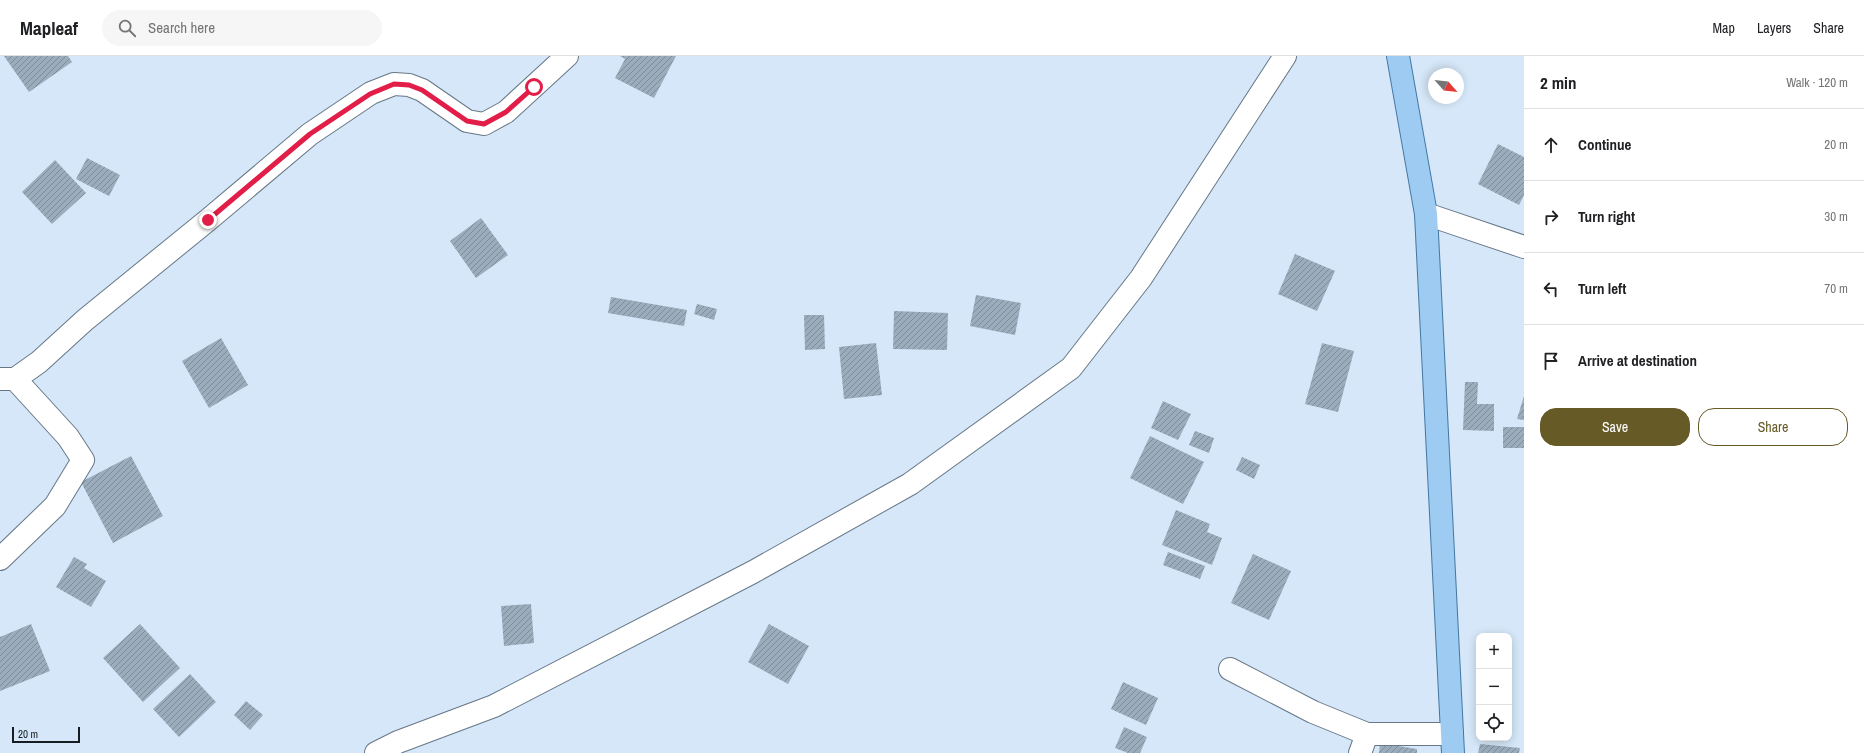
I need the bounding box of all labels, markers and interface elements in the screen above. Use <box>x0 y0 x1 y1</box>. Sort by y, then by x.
search box <box>102 10 382 46</box>
text: Mapleaf <box>20 15 78 41</box>
icon: search <box>116 17 138 39</box>
text: Search here <box>148 17 215 38</box>
text: Map <box>1713 19 1735 37</box>
text: Layers <box>1757 19 1791 37</box>
text: Share <box>1813 19 1844 37</box>
north arrow <box>1428 68 1464 104</box>
text: 2 min <box>1540 71 1576 94</box>
text: Walk · 120 m <box>1786 74 1848 91</box>
route start <box>525 78 543 96</box>
icon: ahead <box>1540 134 1562 156</box>
text: Continue <box>1578 134 1631 155</box>
text: 20 m <box>1824 136 1848 153</box>
icon: right <box>1540 206 1562 228</box>
text: Turn right <box>1578 206 1635 227</box>
text: 30 m <box>1824 208 1848 225</box>
route end <box>199 211 217 229</box>
icon: left <box>1540 278 1562 300</box>
text: Turn left <box>1578 278 1626 299</box>
text: 70 m <box>1824 280 1848 297</box>
icon: arrive <box>1540 350 1562 372</box>
text: Arrive at destination <box>1578 350 1697 371</box>
button: Save <box>1540 408 1690 446</box>
button: Share <box>1698 408 1848 446</box>
map controls <box>1476 633 1512 741</box>
button: + <box>1476 633 1512 669</box>
button: − <box>1476 669 1512 705</box>
button: locate <box>1476 705 1512 741</box>
scale bar <box>12 725 80 744</box>
text: 20 m <box>18 727 38 741</box>

